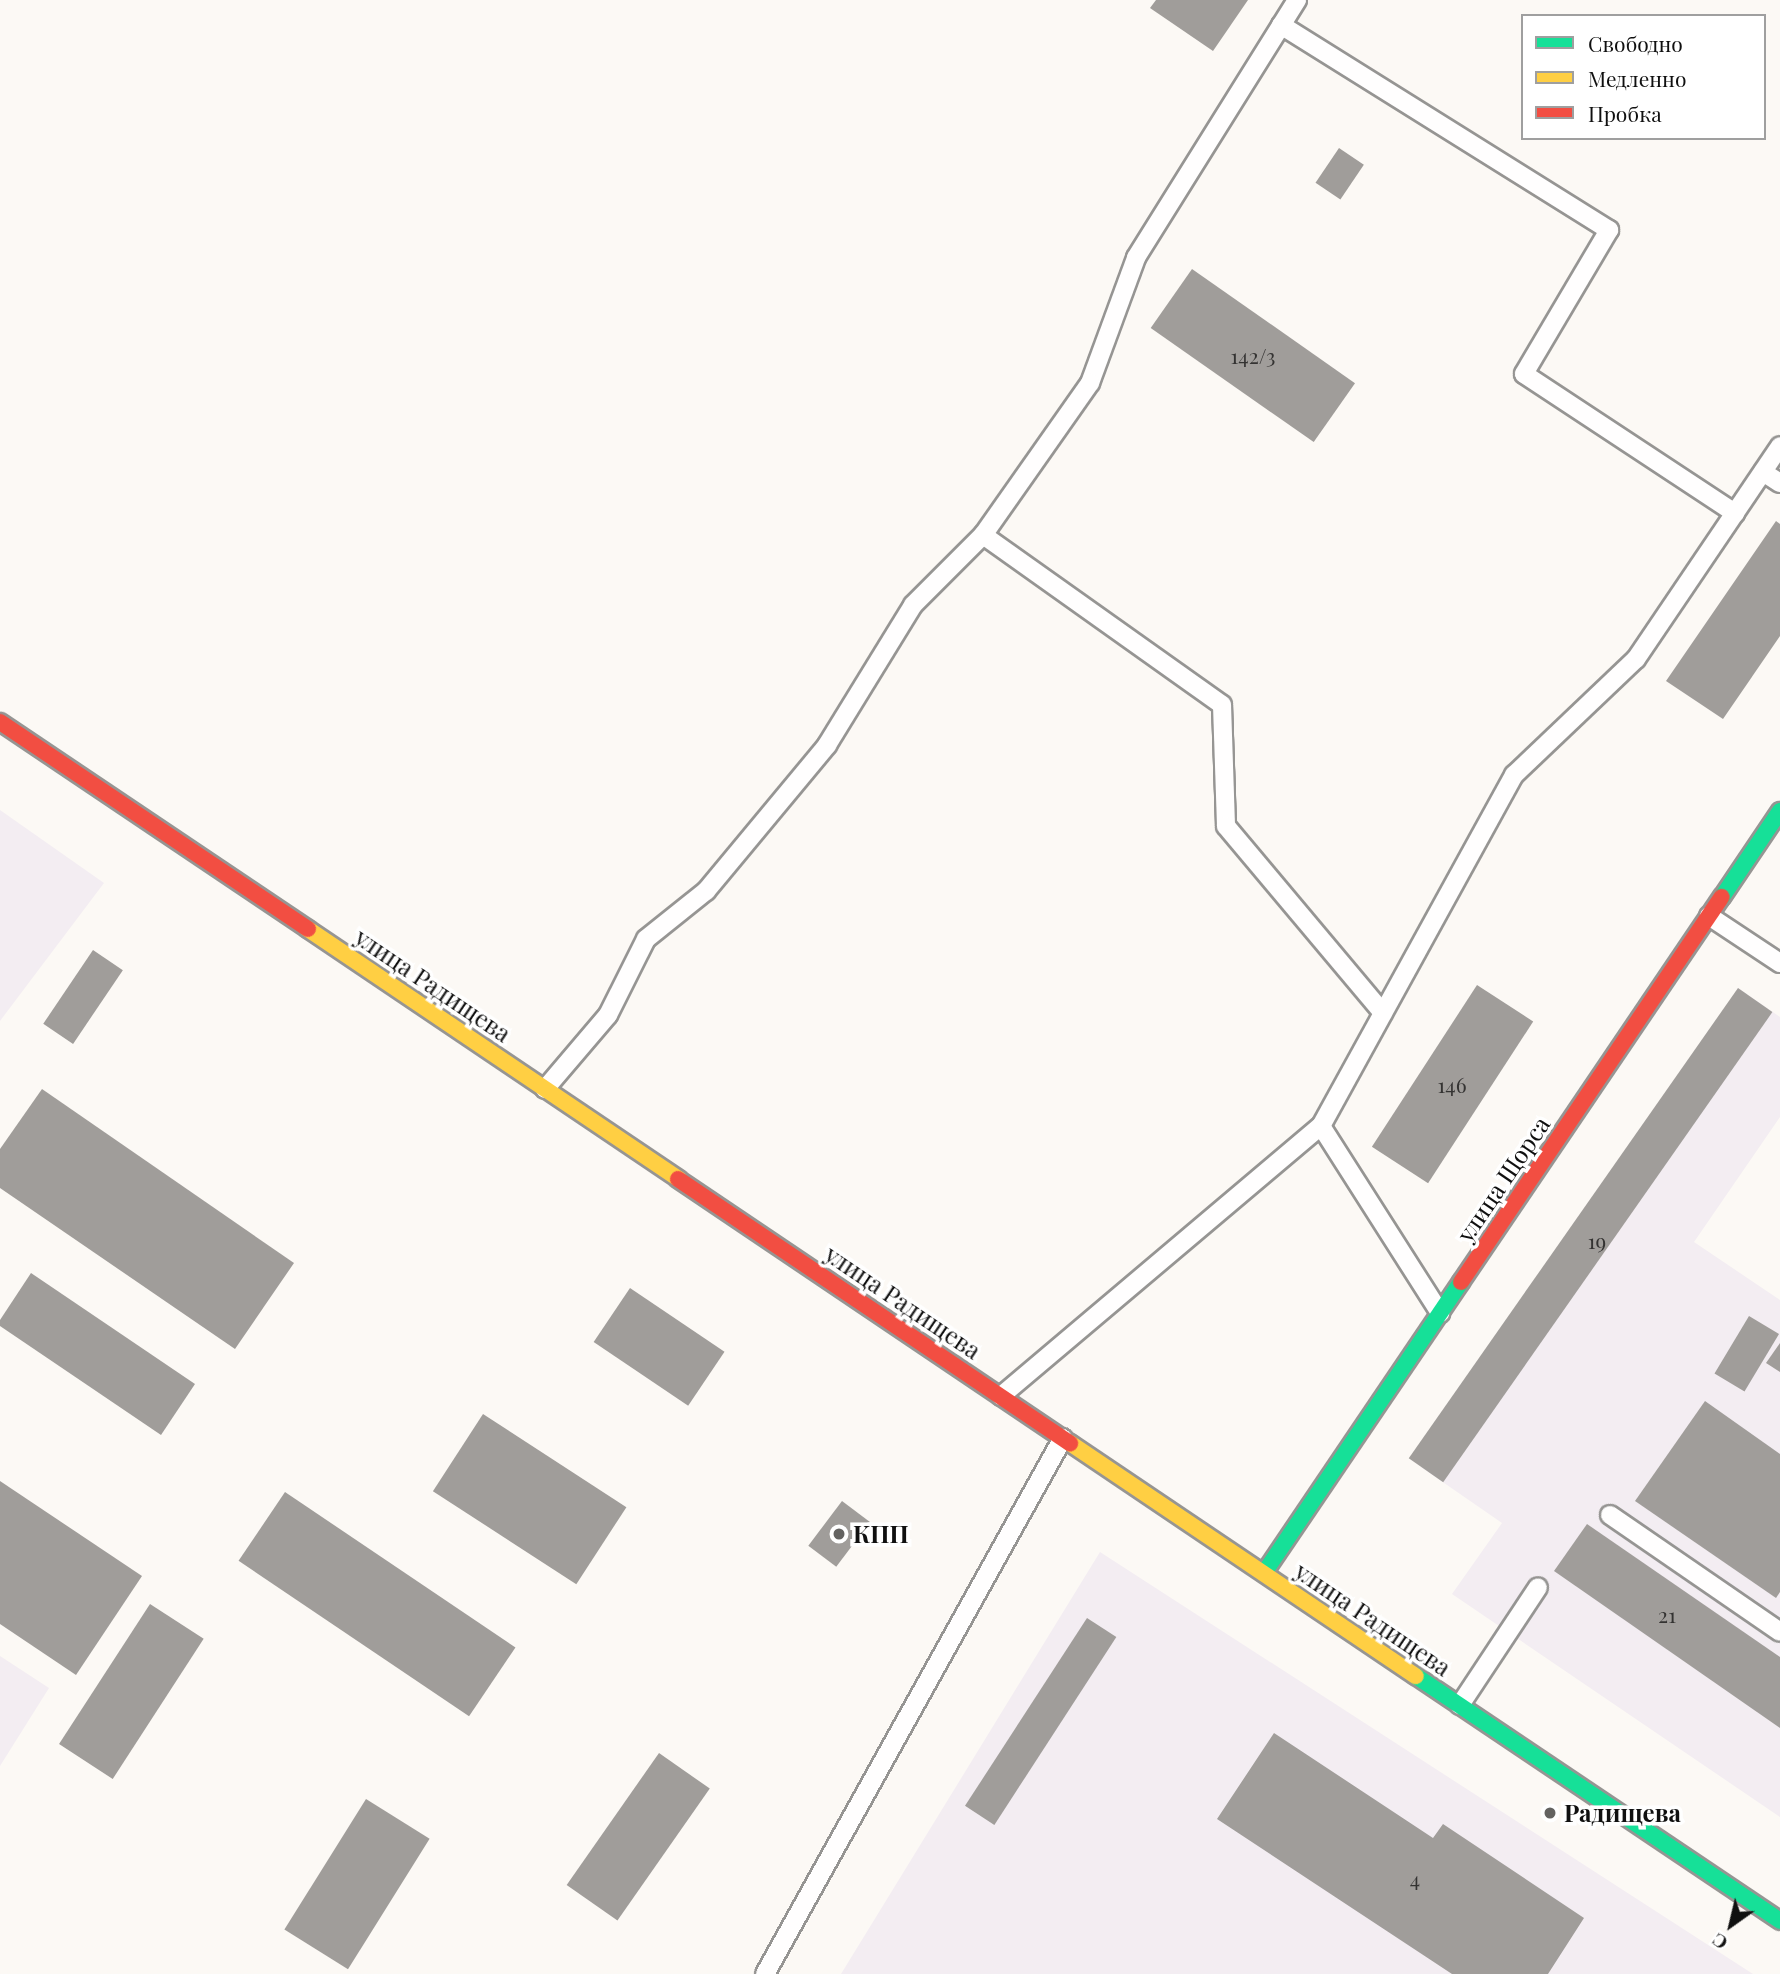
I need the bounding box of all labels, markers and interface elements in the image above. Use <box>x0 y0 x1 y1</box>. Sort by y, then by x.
legend <box>1521 14 1766 140</box>
text: Свободно <box>1588 29 1683 57</box>
text: Медленно <box>1588 64 1686 92</box>
text: Пробка <box>1588 99 1662 127</box>
house number: 142/3 <box>1230 342 1276 368</box>
street label: улица Радищева <box>350 922 516 1048</box>
house number: 146 <box>1437 1071 1467 1097</box>
street label: улица Щорса <box>1451 1111 1555 1247</box>
house number: 19 <box>1588 1227 1606 1253</box>
street label: улица Радищева <box>820 1239 986 1365</box>
place label: КПП <box>853 1520 909 1548</box>
marker: КПП <box>831 1526 847 1542</box>
street label: улица Радищева <box>1290 1556 1456 1682</box>
house number: 21 <box>1658 1601 1676 1627</box>
place label: Радищева <box>1564 1799 1681 1827</box>
marker: Радищева <box>1542 1805 1558 1821</box>
house number: 4 <box>1410 1865 1420 1891</box>
north arrow <box>1696 1890 1766 1960</box>
text: С <box>1706 1928 1732 1957</box>

